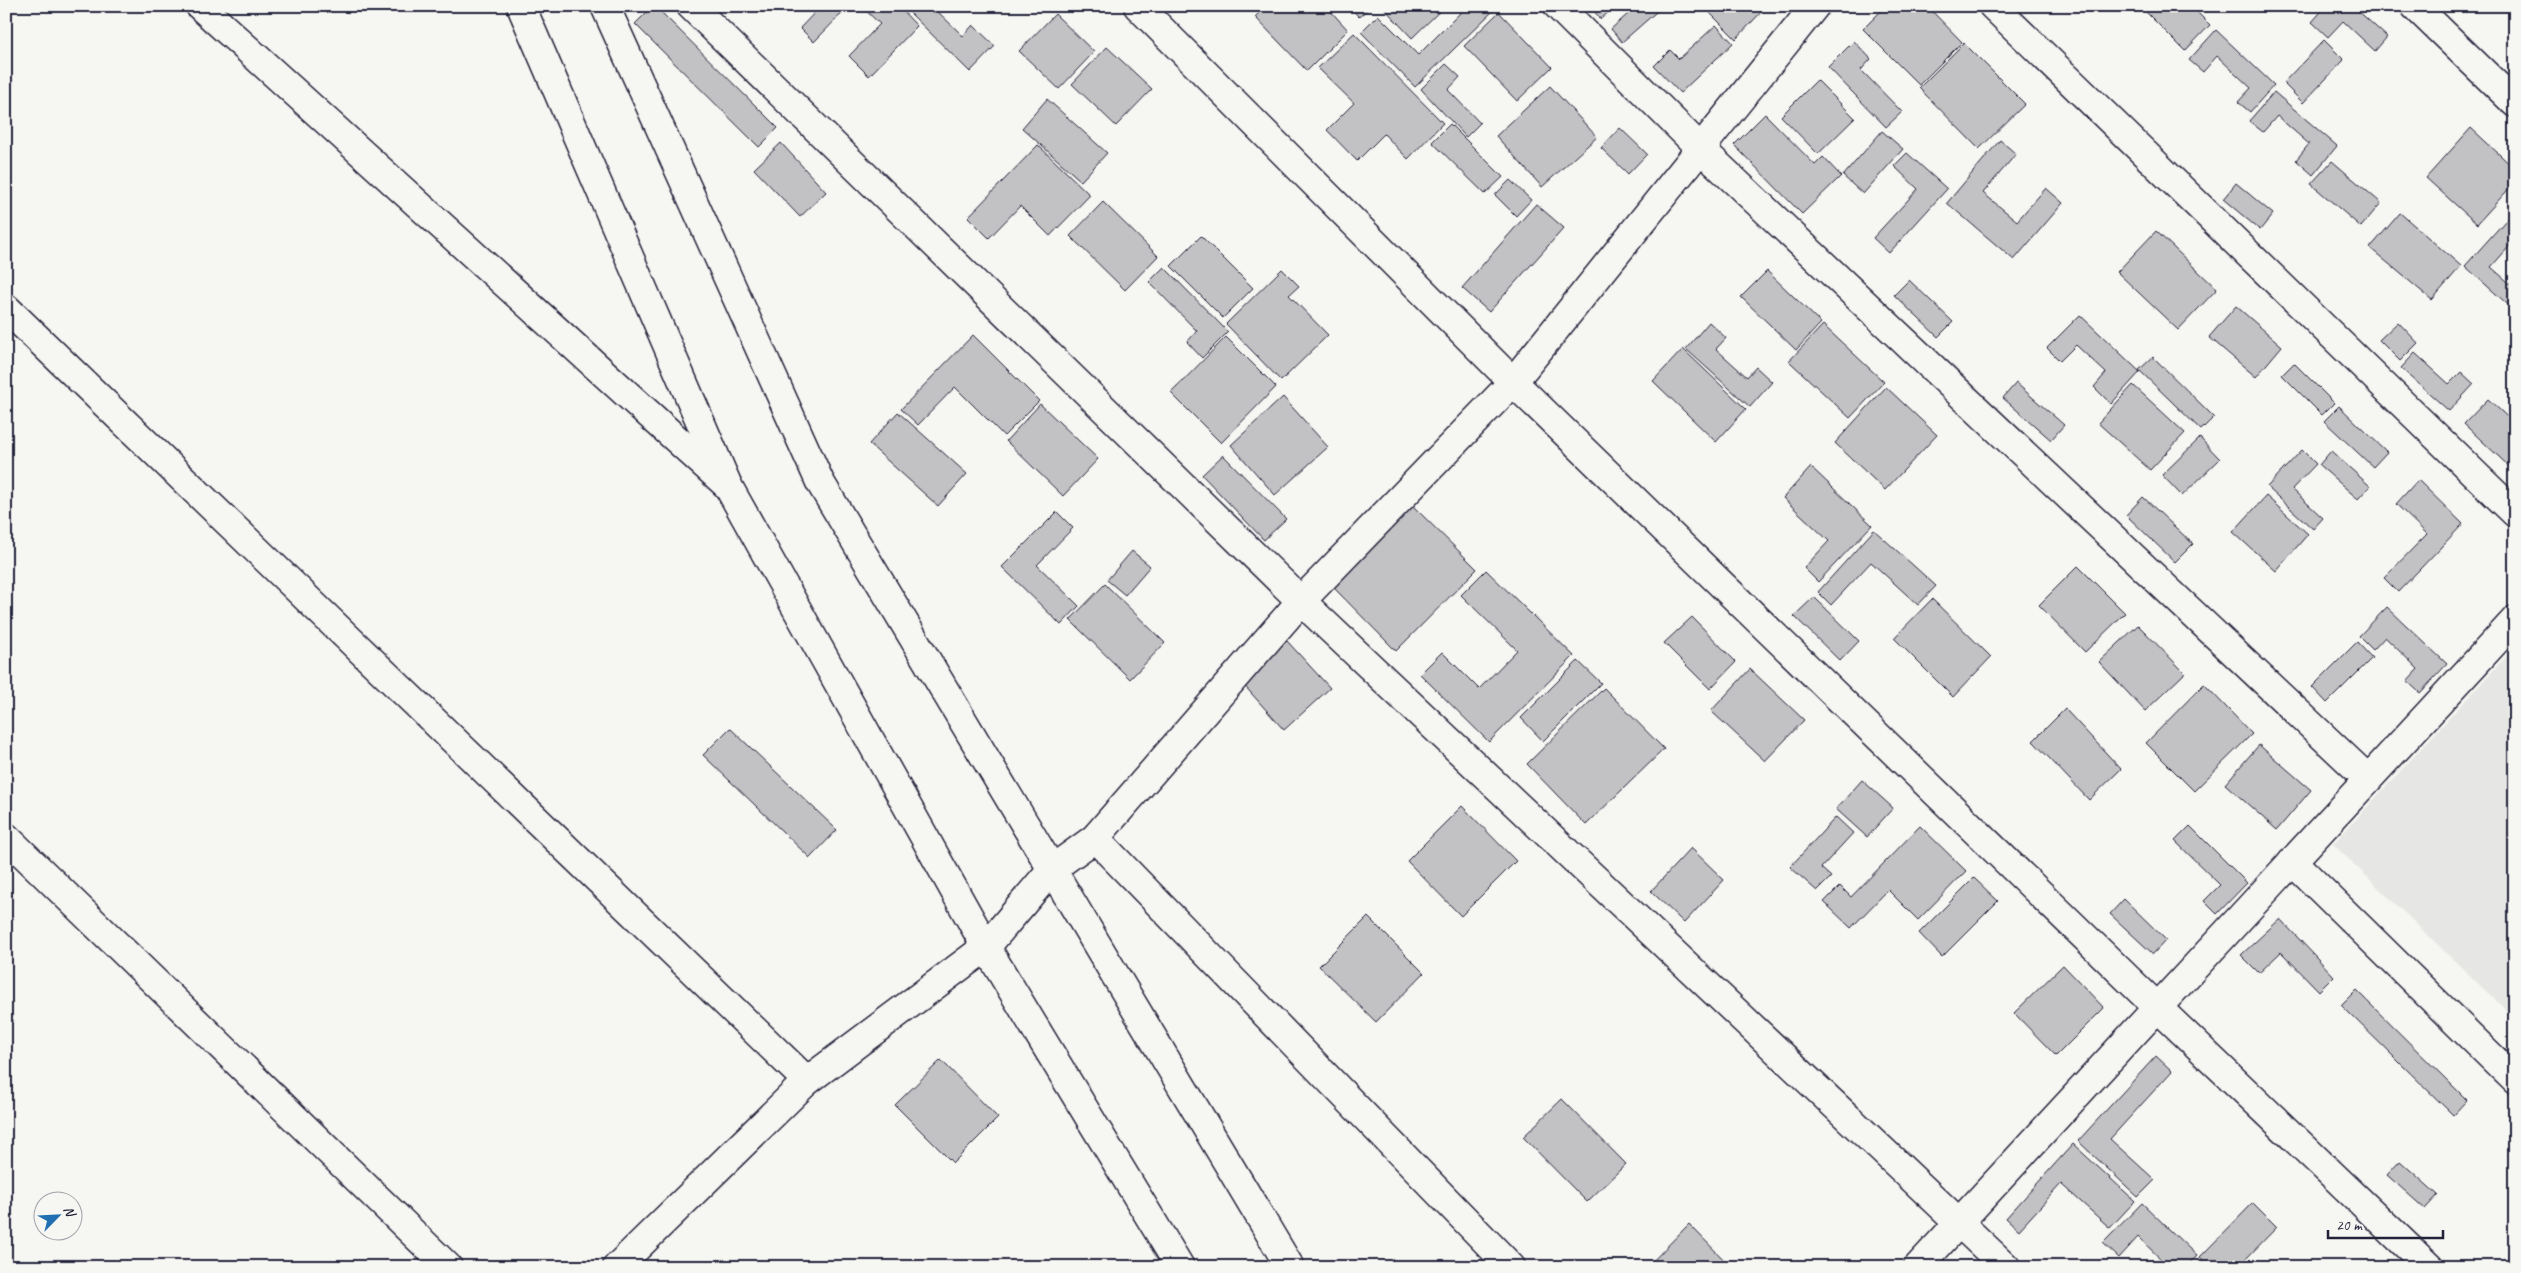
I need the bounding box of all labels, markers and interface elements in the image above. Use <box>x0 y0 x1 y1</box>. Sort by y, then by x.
north arrow <box>32 1190 82 1240</box>
text: N <box>60 1203 80 1220</box>
scale bar <box>2328 1208 2444 1240</box>
text: 20 m <box>2336 1216 2363 1235</box>

